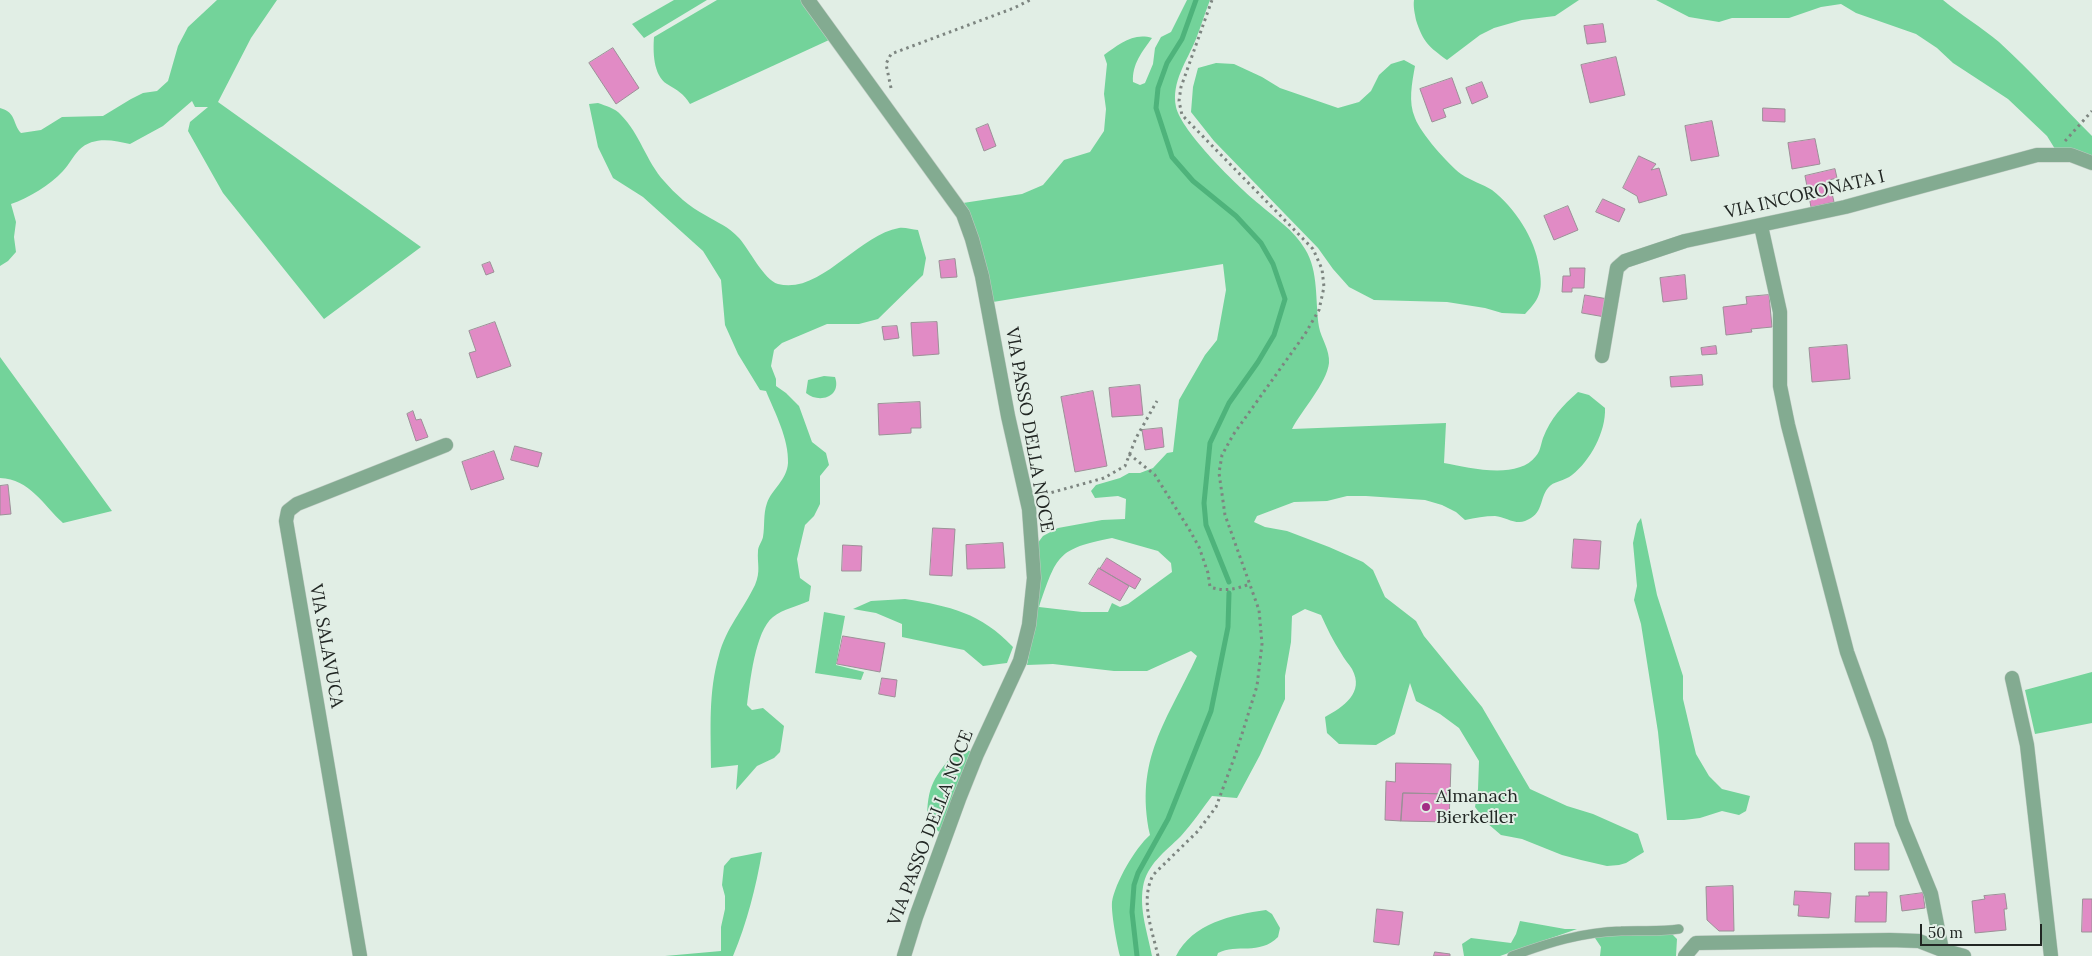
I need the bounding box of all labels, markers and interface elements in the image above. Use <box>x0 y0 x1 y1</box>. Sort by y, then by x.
street label: VIA INCORONATA I <box>1723 166 1887 224</box>
street label: VIA PASSO DELLA NOCE <box>1000 326 1058 534</box>
street label: VIA SALAVUCA <box>304 582 348 710</box>
street label: VIA PASSO DELLA NOCE <box>884 727 978 929</box>
place label: Almanach Bierkeller <box>1436 786 1518 829</box>
marker: Almanach Bierkeller <box>1420 801 1432 813</box>
scale bar <box>1922 914 2044 946</box>
text: 50 m <box>1928 923 1963 942</box>

